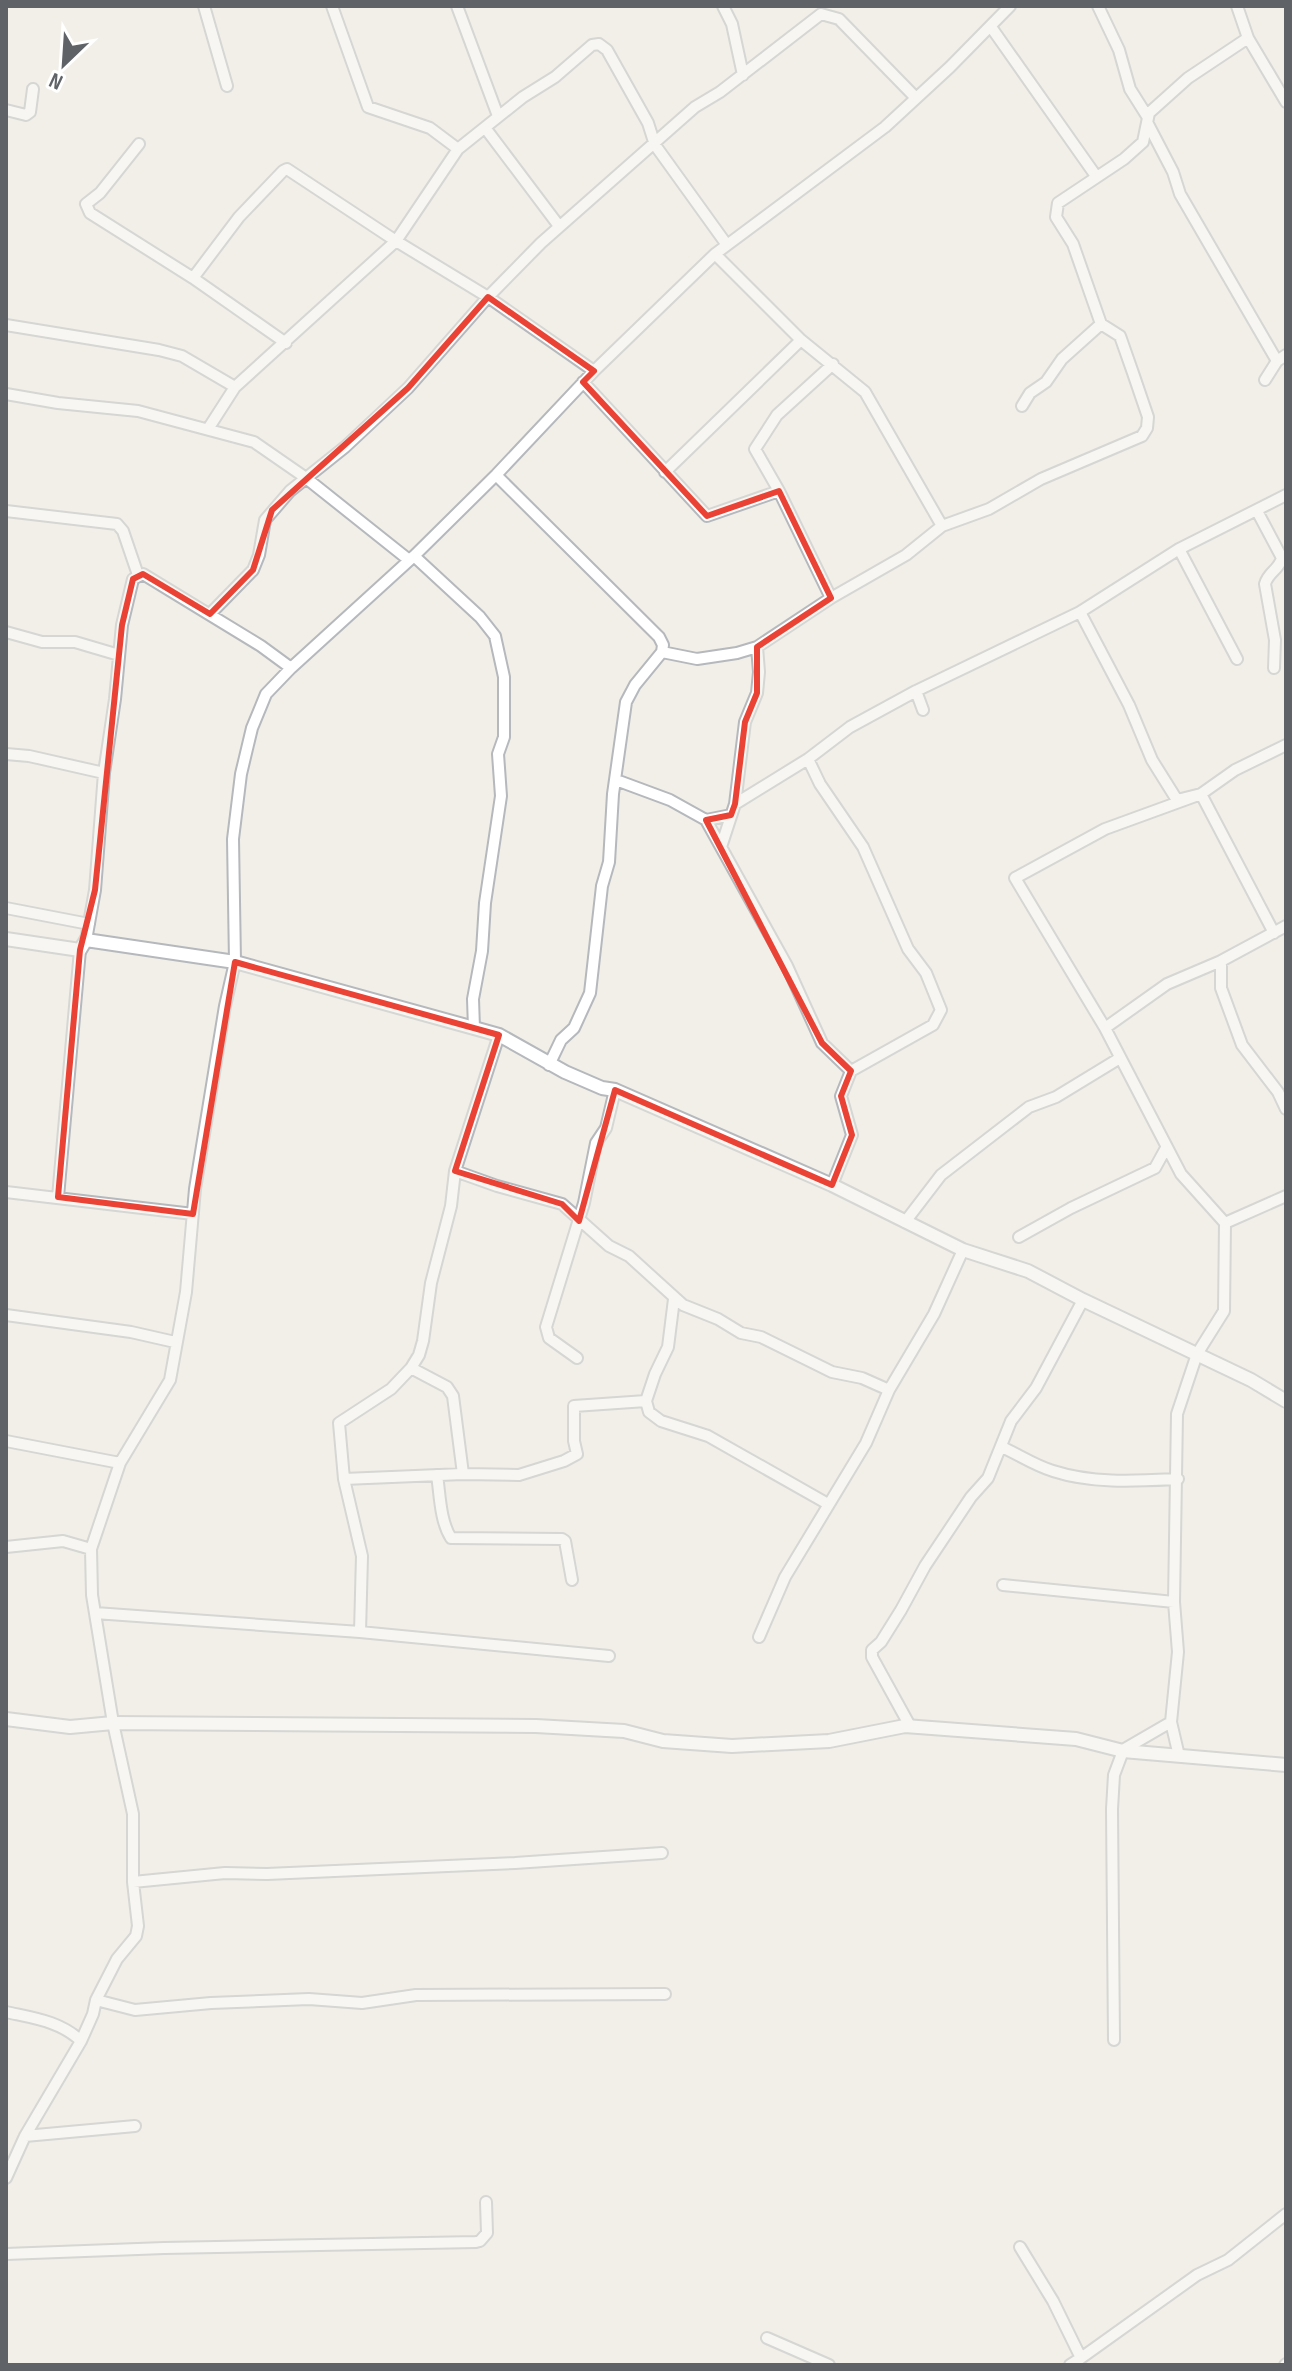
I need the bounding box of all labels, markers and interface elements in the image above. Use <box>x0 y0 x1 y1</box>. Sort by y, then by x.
north arrow <box>24 24 104 104</box>
text: N <box>45 66 67 95</box>

